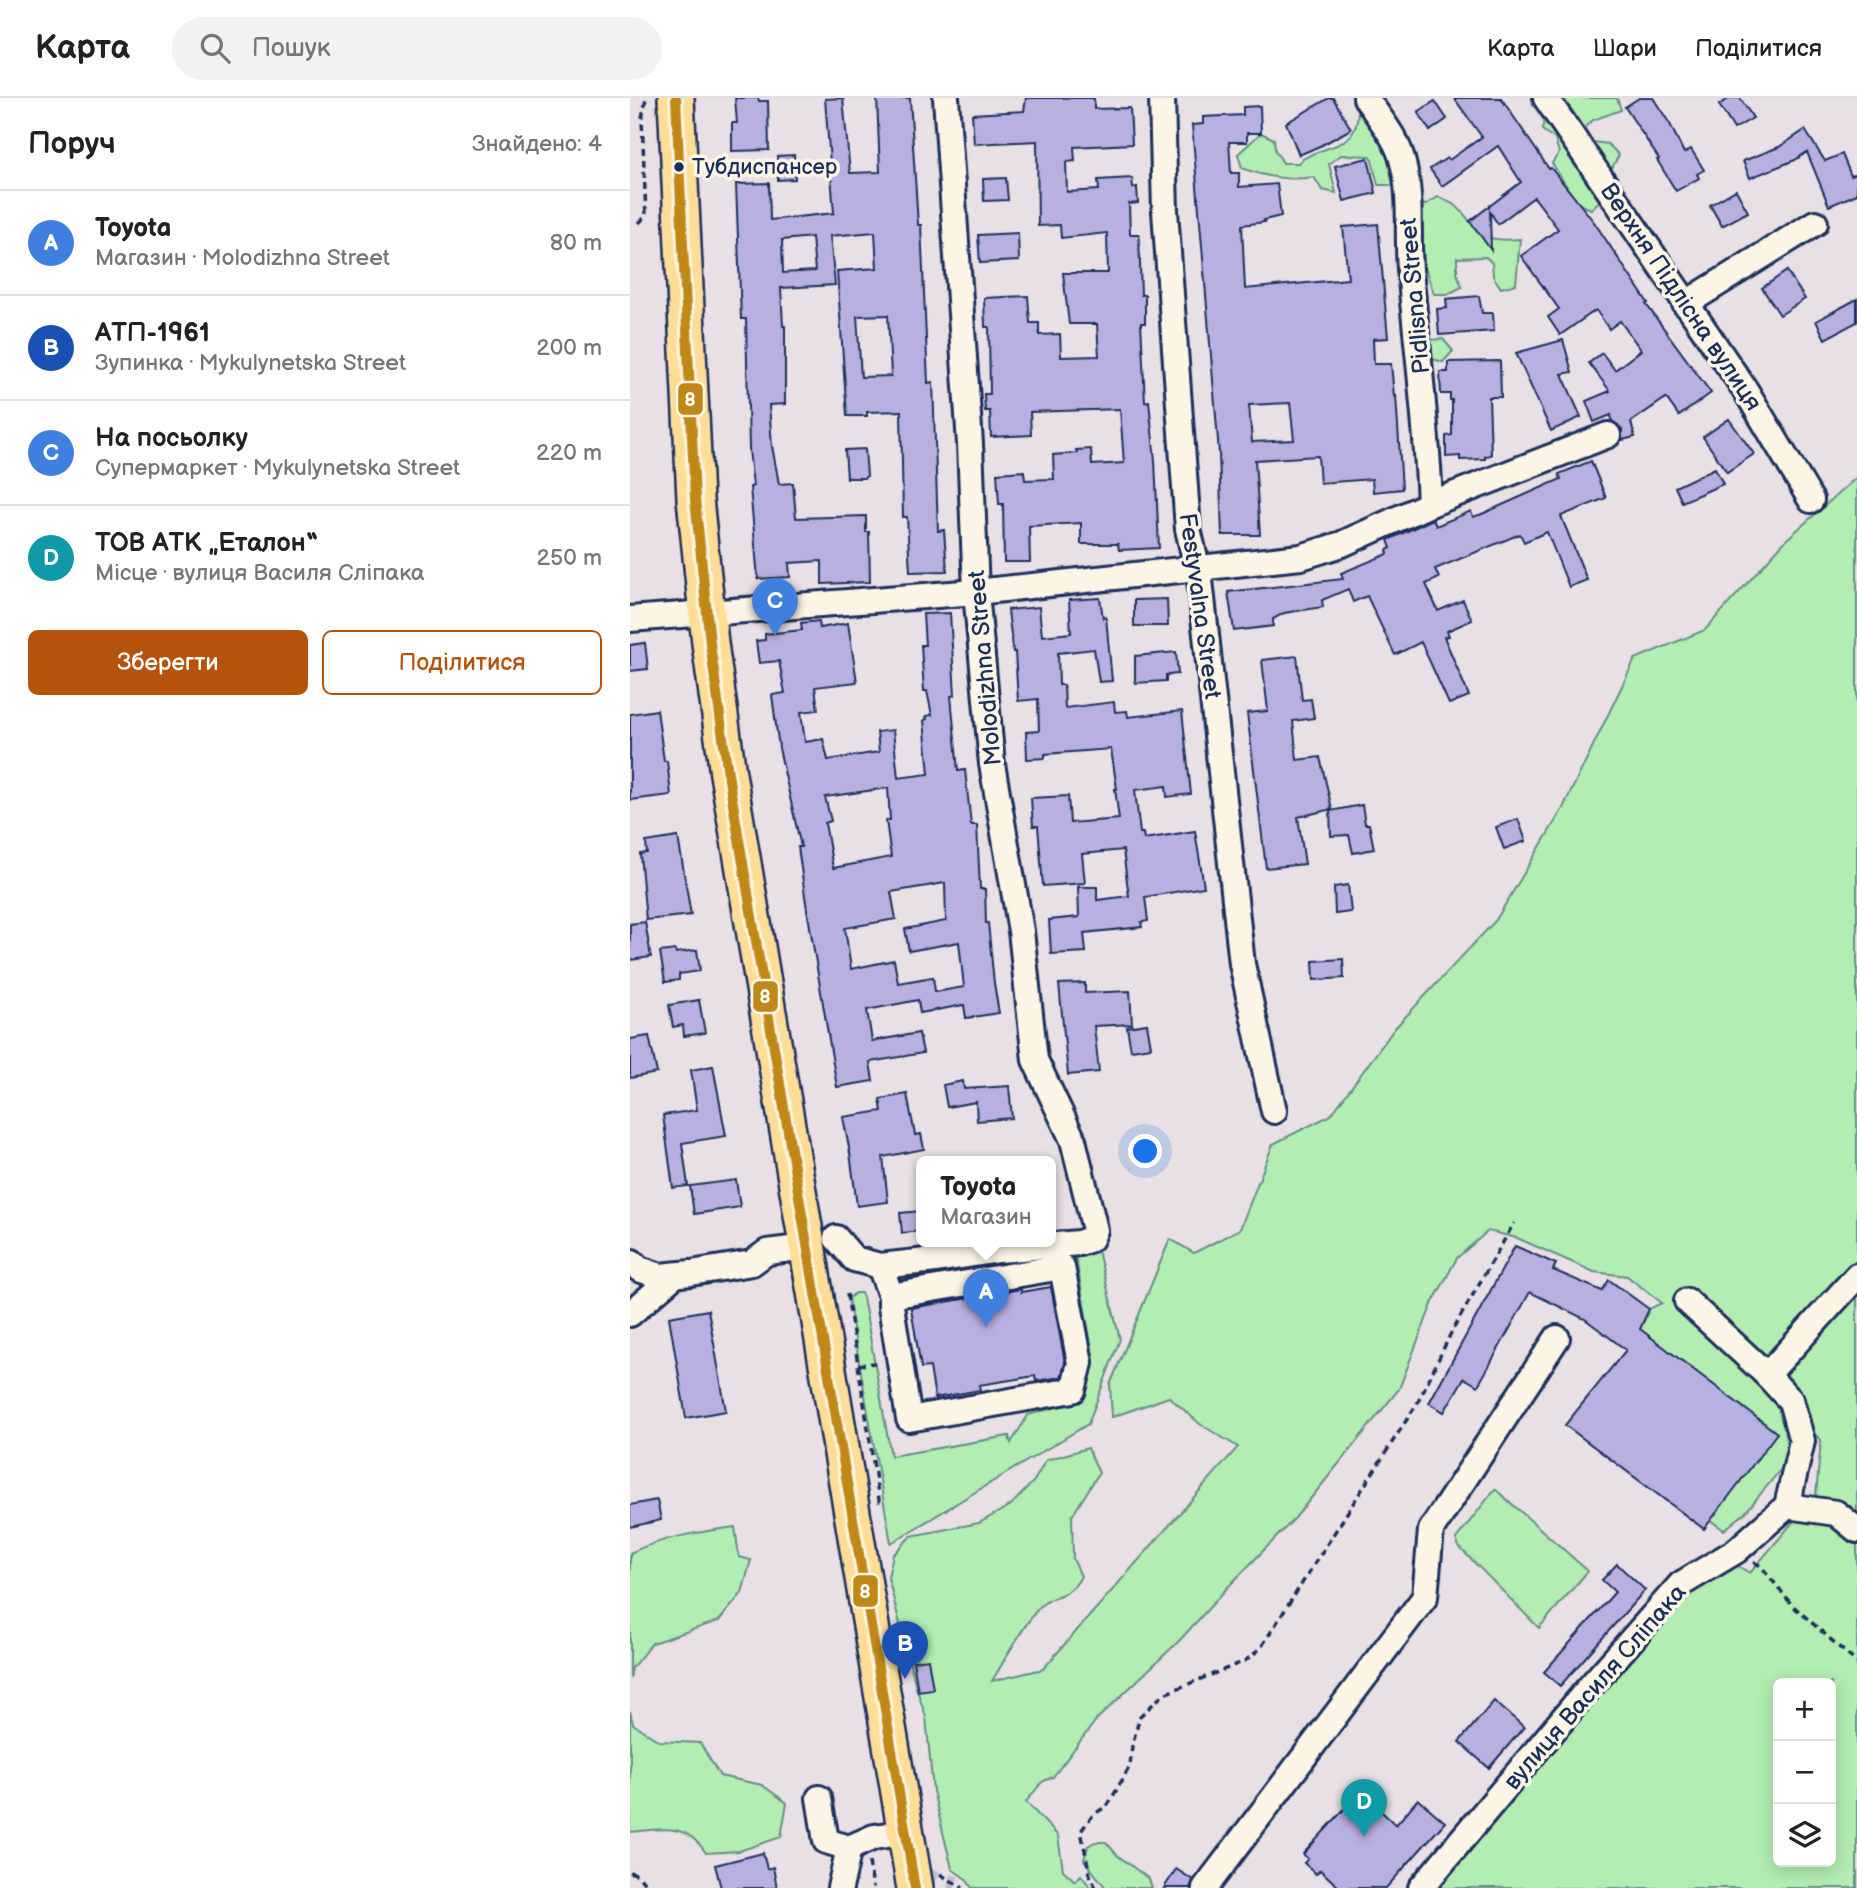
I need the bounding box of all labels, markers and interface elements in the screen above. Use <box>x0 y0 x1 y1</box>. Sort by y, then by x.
search box <box>172 17 662 80</box>
text: Карта <box>35 28 130 68</box>
icon: search <box>196 29 234 67</box>
text: Пошук <box>252 33 331 64</box>
text: Карта <box>1487 34 1555 63</box>
text: Шари <box>1593 34 1657 63</box>
text: Поділитися <box>1695 34 1822 63</box>
text: Поруч <box>28 126 116 162</box>
text: Знайдено: 4 <box>472 130 602 158</box>
place label: Тубдиспансер <box>692 154 838 181</box>
marker: Тубдиспансер <box>672 160 686 174</box>
street label: Верхня Підлісна вулиця <box>1594 178 1768 416</box>
text: Toyota <box>95 213 171 244</box>
street label: Pidlisna Street <box>1394 216 1436 375</box>
text: A <box>44 229 58 257</box>
text: 80 m <box>550 229 602 257</box>
text: Магазин · Molodizhna Street <box>95 244 390 272</box>
text: АТП-1961 <box>95 318 210 349</box>
text: B <box>43 334 59 362</box>
text: 200 m <box>536 334 602 362</box>
text: Зупинка · Mykulynetska Street <box>95 349 406 377</box>
line badge: 8 <box>677 382 704 416</box>
text: 8 <box>684 389 696 412</box>
text: На посьолку <box>95 423 248 454</box>
text: C <box>43 439 59 467</box>
text: 220 m <box>536 439 602 467</box>
text: Супермаркет · Mykulynetska Street <box>95 454 460 482</box>
street label: Festyvalna Street <box>1173 511 1227 701</box>
text: ТОВ АТК „Еталон“ <box>95 528 318 559</box>
text: D <box>43 544 59 572</box>
text: 250 m <box>536 544 602 572</box>
text: Місце · вулиця Василя Сліпака <box>95 559 425 587</box>
street label: Molodizhna Street <box>962 568 1008 767</box>
pin: C <box>752 578 798 636</box>
button: Зберегти <box>28 630 308 695</box>
button: Поділитися <box>322 630 602 695</box>
line badge: 8 <box>752 980 779 1013</box>
text: 8 <box>759 986 771 1009</box>
your location <box>1128 1134 1162 1168</box>
popup <box>916 1156 1056 1247</box>
text: Toyota <box>940 1172 1016 1203</box>
text: Магазин <box>940 1203 1032 1231</box>
pin: A <box>963 1269 1009 1327</box>
line badge: 8 <box>852 1574 879 1608</box>
street label: вулиця Василя Сліпака <box>1498 1578 1692 1796</box>
text: 8 <box>859 1581 871 1604</box>
pin: B <box>882 1621 928 1679</box>
map controls <box>1773 1678 1836 1867</box>
button: + <box>1773 1678 1836 1741</box>
button: − <box>1773 1741 1836 1804</box>
pin: D <box>1341 1779 1387 1837</box>
button: layers <box>1773 1804 1836 1867</box>

